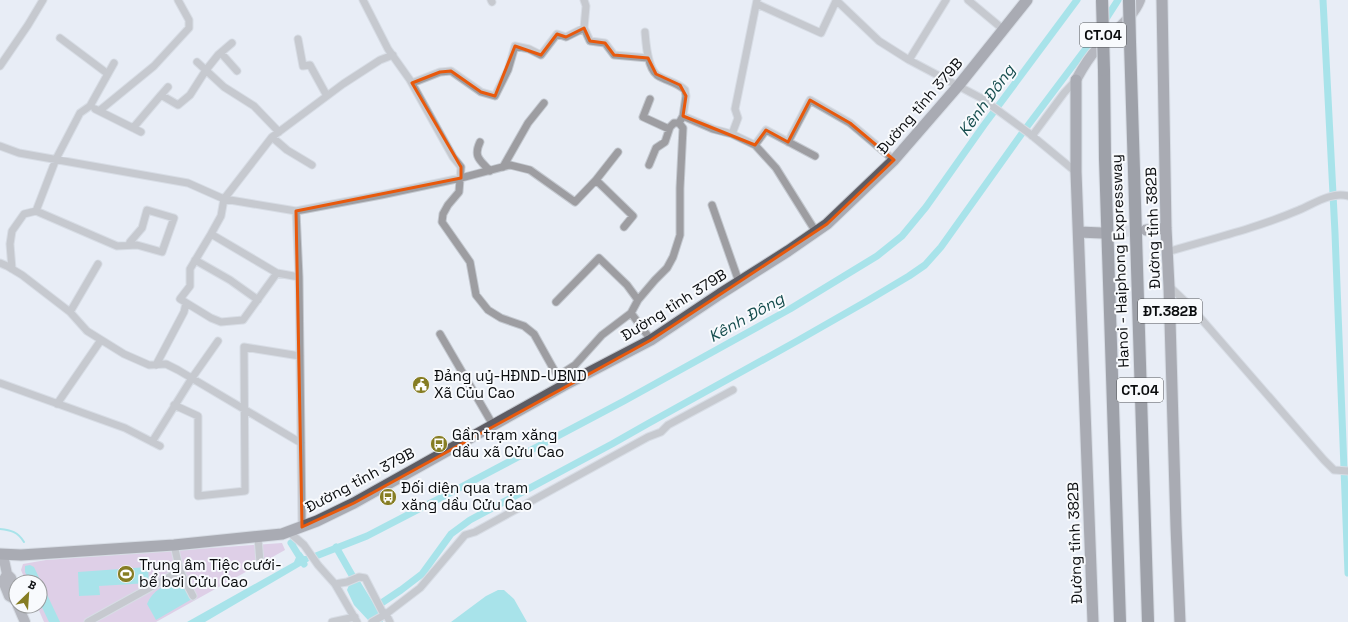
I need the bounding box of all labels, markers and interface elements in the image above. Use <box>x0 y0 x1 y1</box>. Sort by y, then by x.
road number: CT.04 <box>1080 23 1126 47</box>
street label: Đường tỉnh 379B <box>873 54 967 158</box>
water label: Kênh Đông <box>953 60 1020 140</box>
street label: Hanoi - Haiphong Expressway <box>1106 154 1133 368</box>
street label: Đường tỉnh 382B <box>1141 167 1164 289</box>
street label: Đường tỉnh 379B <box>617 264 730 345</box>
water label: Kênh Đông <box>705 288 788 347</box>
road number: ĐT.382B <box>1138 299 1202 323</box>
place label: Đảng uỷ-HĐND-UBND Xã Củu Cao <box>434 366 587 402</box>
public building icon: Đảng uỷ-HĐND-UBND Xã Củu Cao <box>411 375 431 395</box>
road number: CT.04 <box>1117 378 1163 402</box>
place label: Gần trạm xăng dầu xã Cửu Cao <box>452 425 564 461</box>
bus stop icon: Gần trạm xăng dầu xã Cửu Cao <box>429 434 449 454</box>
street label: Đường tỉnh 379B <box>302 443 418 516</box>
place label: Đối diện qua trạm xăng dầu Cửu Cao <box>401 478 532 514</box>
street label: Đường tỉnh 382B <box>1063 482 1086 604</box>
bus stop icon: Đối diện qua trạm xăng dầu Cửu Cao <box>378 487 398 507</box>
place label: Trung âm Tiệc cưới- bể bơi Cửu Cao <box>139 555 282 591</box>
sports icon: Trung âm Tiệc cưới- bể bơi Cửu Cao <box>116 564 136 584</box>
north arrow <box>8 574 48 614</box>
text: B <box>26 577 38 593</box>

